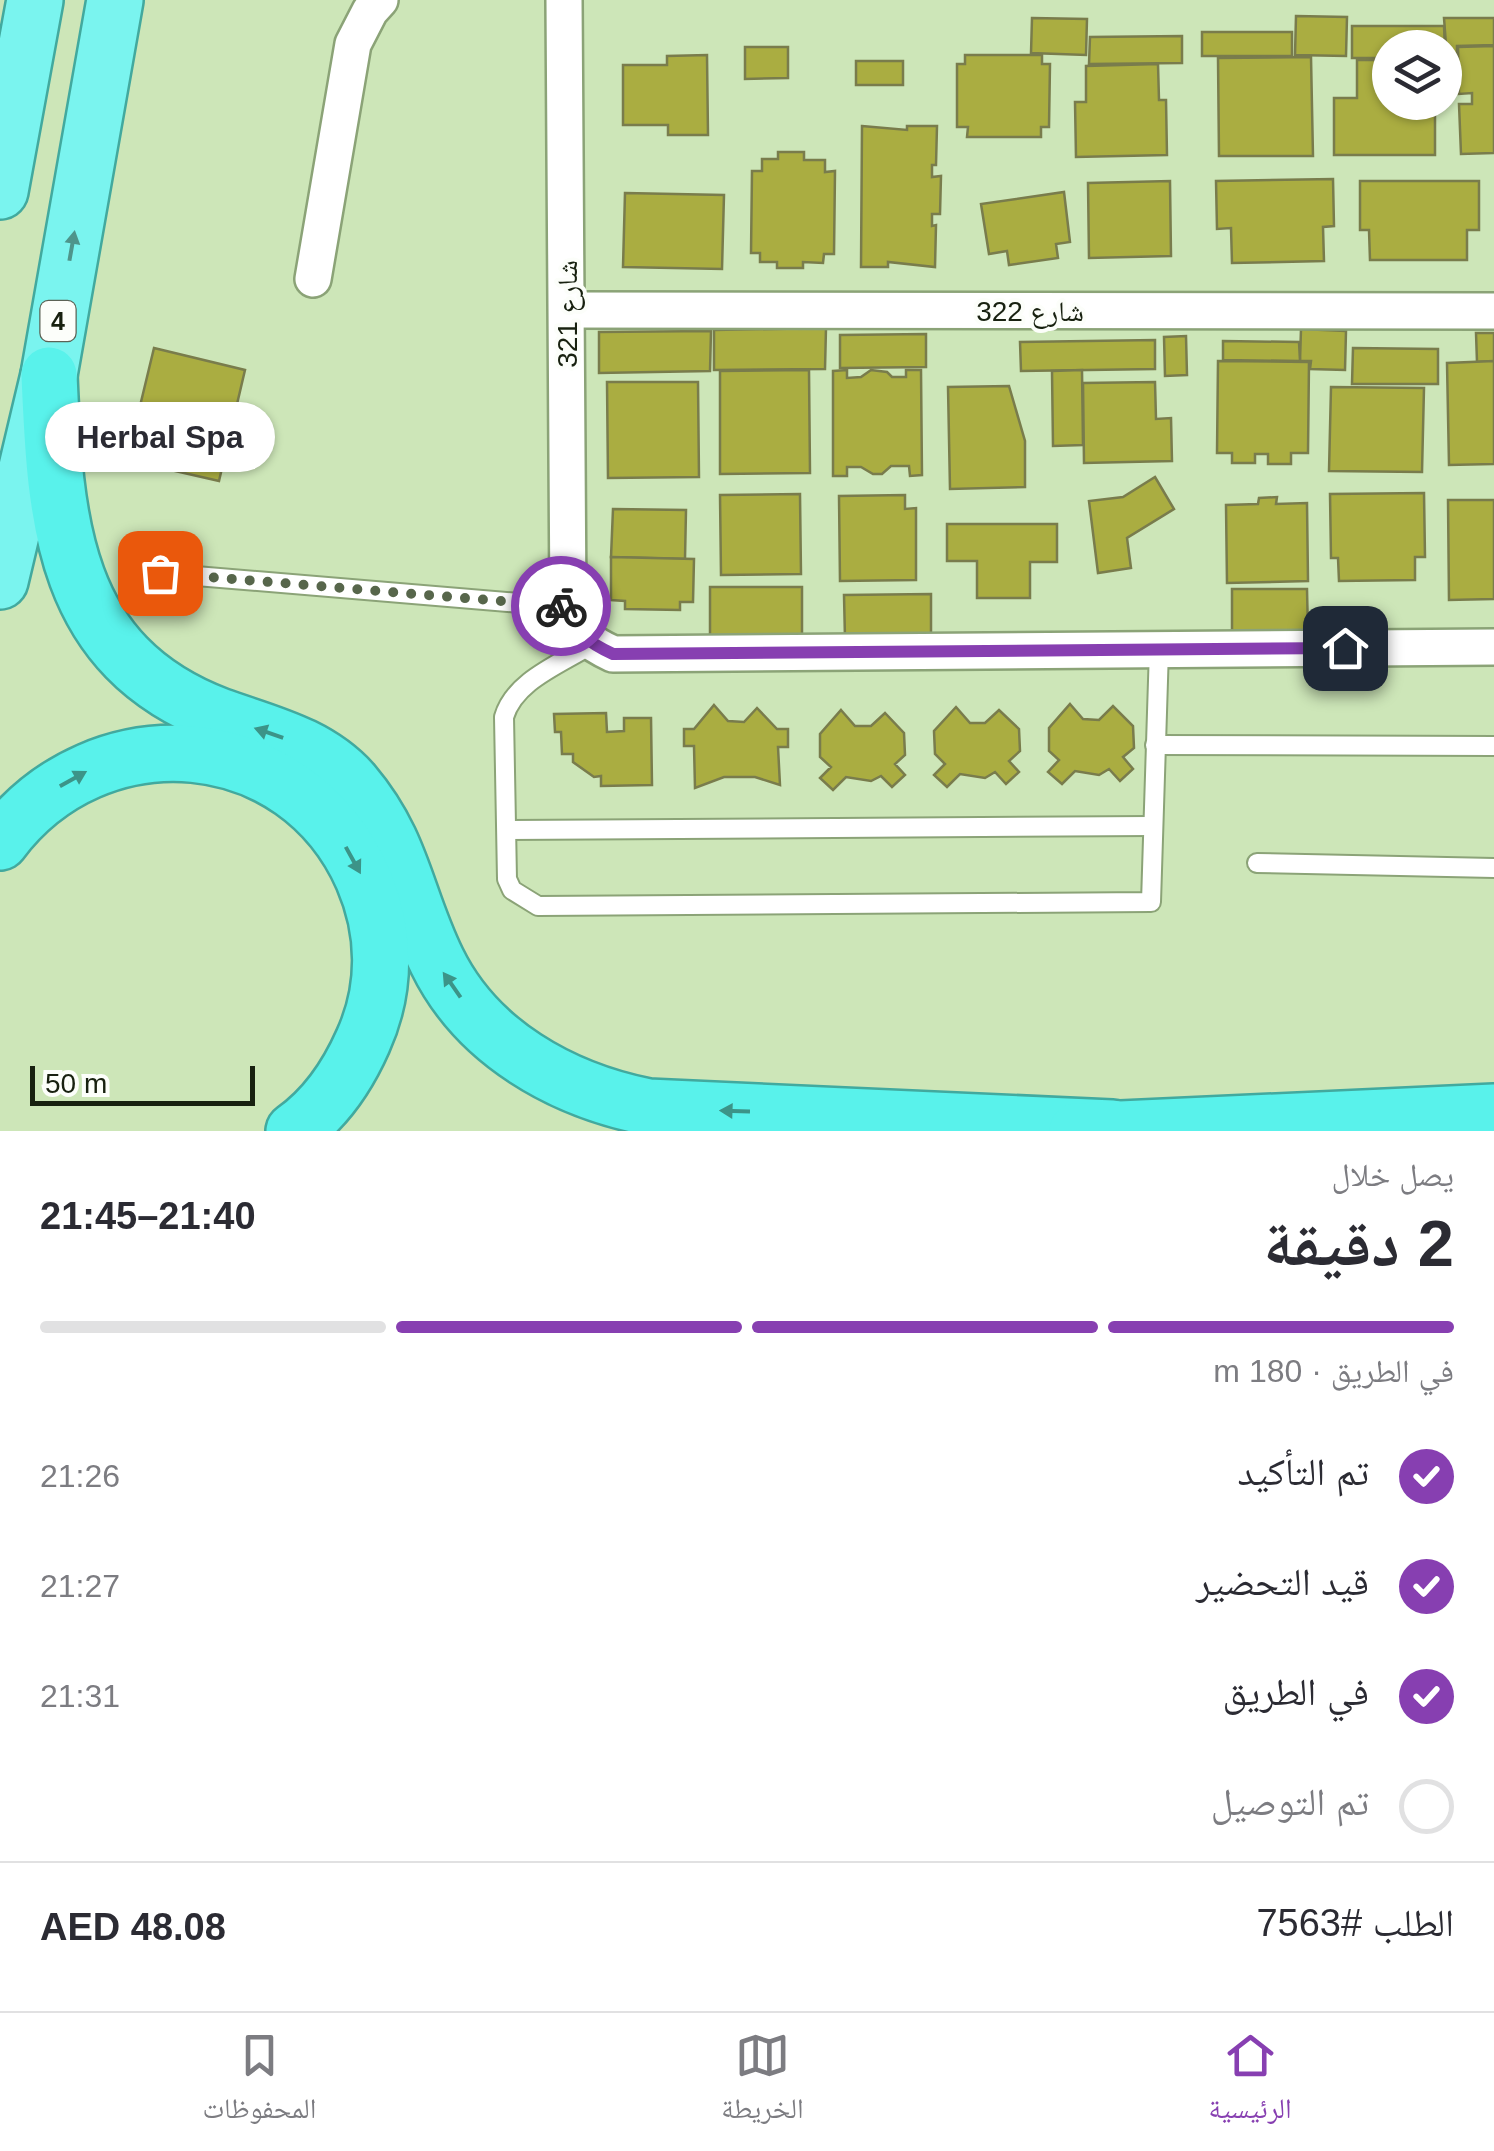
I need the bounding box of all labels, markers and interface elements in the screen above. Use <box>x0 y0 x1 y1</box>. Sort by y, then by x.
map controls <box>1372 30 1462 120</box>
button: layers <box>1372 30 1462 120</box>
one-way arrow <box>65 230 80 261</box>
street label: شارع 321 <box>552 260 585 368</box>
street label: شارع 322 <box>976 296 1084 329</box>
road number: 4 <box>40 301 76 341</box>
callout: Herbal Spa <box>45 403 275 473</box>
text: Herbal Spa <box>76 419 244 455</box>
pin <box>118 531 203 616</box>
icon: bag <box>133 546 188 601</box>
courier <box>511 556 611 656</box>
icon: bike <box>534 579 589 634</box>
pin <box>1303 606 1388 691</box>
icon: home <box>1318 621 1373 676</box>
one-way arrow <box>254 725 284 740</box>
one-way arrow <box>59 770 87 788</box>
one-way arrow <box>345 845 362 874</box>
one-way arrow <box>443 971 462 998</box>
scale bar <box>30 1061 255 1106</box>
text: 50 m <box>45 1068 107 1099</box>
one-way arrow <box>719 1103 750 1119</box>
text: يصل خلال <box>1331 1157 1454 1193</box>
text: 21:40–21:45 <box>40 1195 256 1237</box>
text: 2 دقيقة <box>1263 1207 1454 1280</box>
text: في الطريق · 180 m <box>1213 1353 1454 1389</box>
icon: check <box>1399 1449 1454 1504</box>
text: تم التأكيد <box>1237 1451 1369 1493</box>
text: 21:26 <box>40 1458 120 1494</box>
icon: check <box>1399 1559 1454 1614</box>
text: قيد التحضير <box>1196 1561 1369 1603</box>
text: 21:27 <box>40 1568 120 1604</box>
icon: check <box>1399 1669 1454 1724</box>
text: في الطريق <box>1223 1671 1369 1713</box>
text: 21:31 <box>40 1678 120 1714</box>
text: تم التوصيل <box>1211 1781 1369 1823</box>
text: الطلب #7563 <box>1256 1902 1454 1944</box>
text: AED 48.08 <box>40 1906 226 1948</box>
tab: المحفوظات <box>202 2028 316 2136</box>
tab: الخريطة <box>721 2028 804 2136</box>
tab: الرئيسية <box>1209 2028 1292 2136</box>

